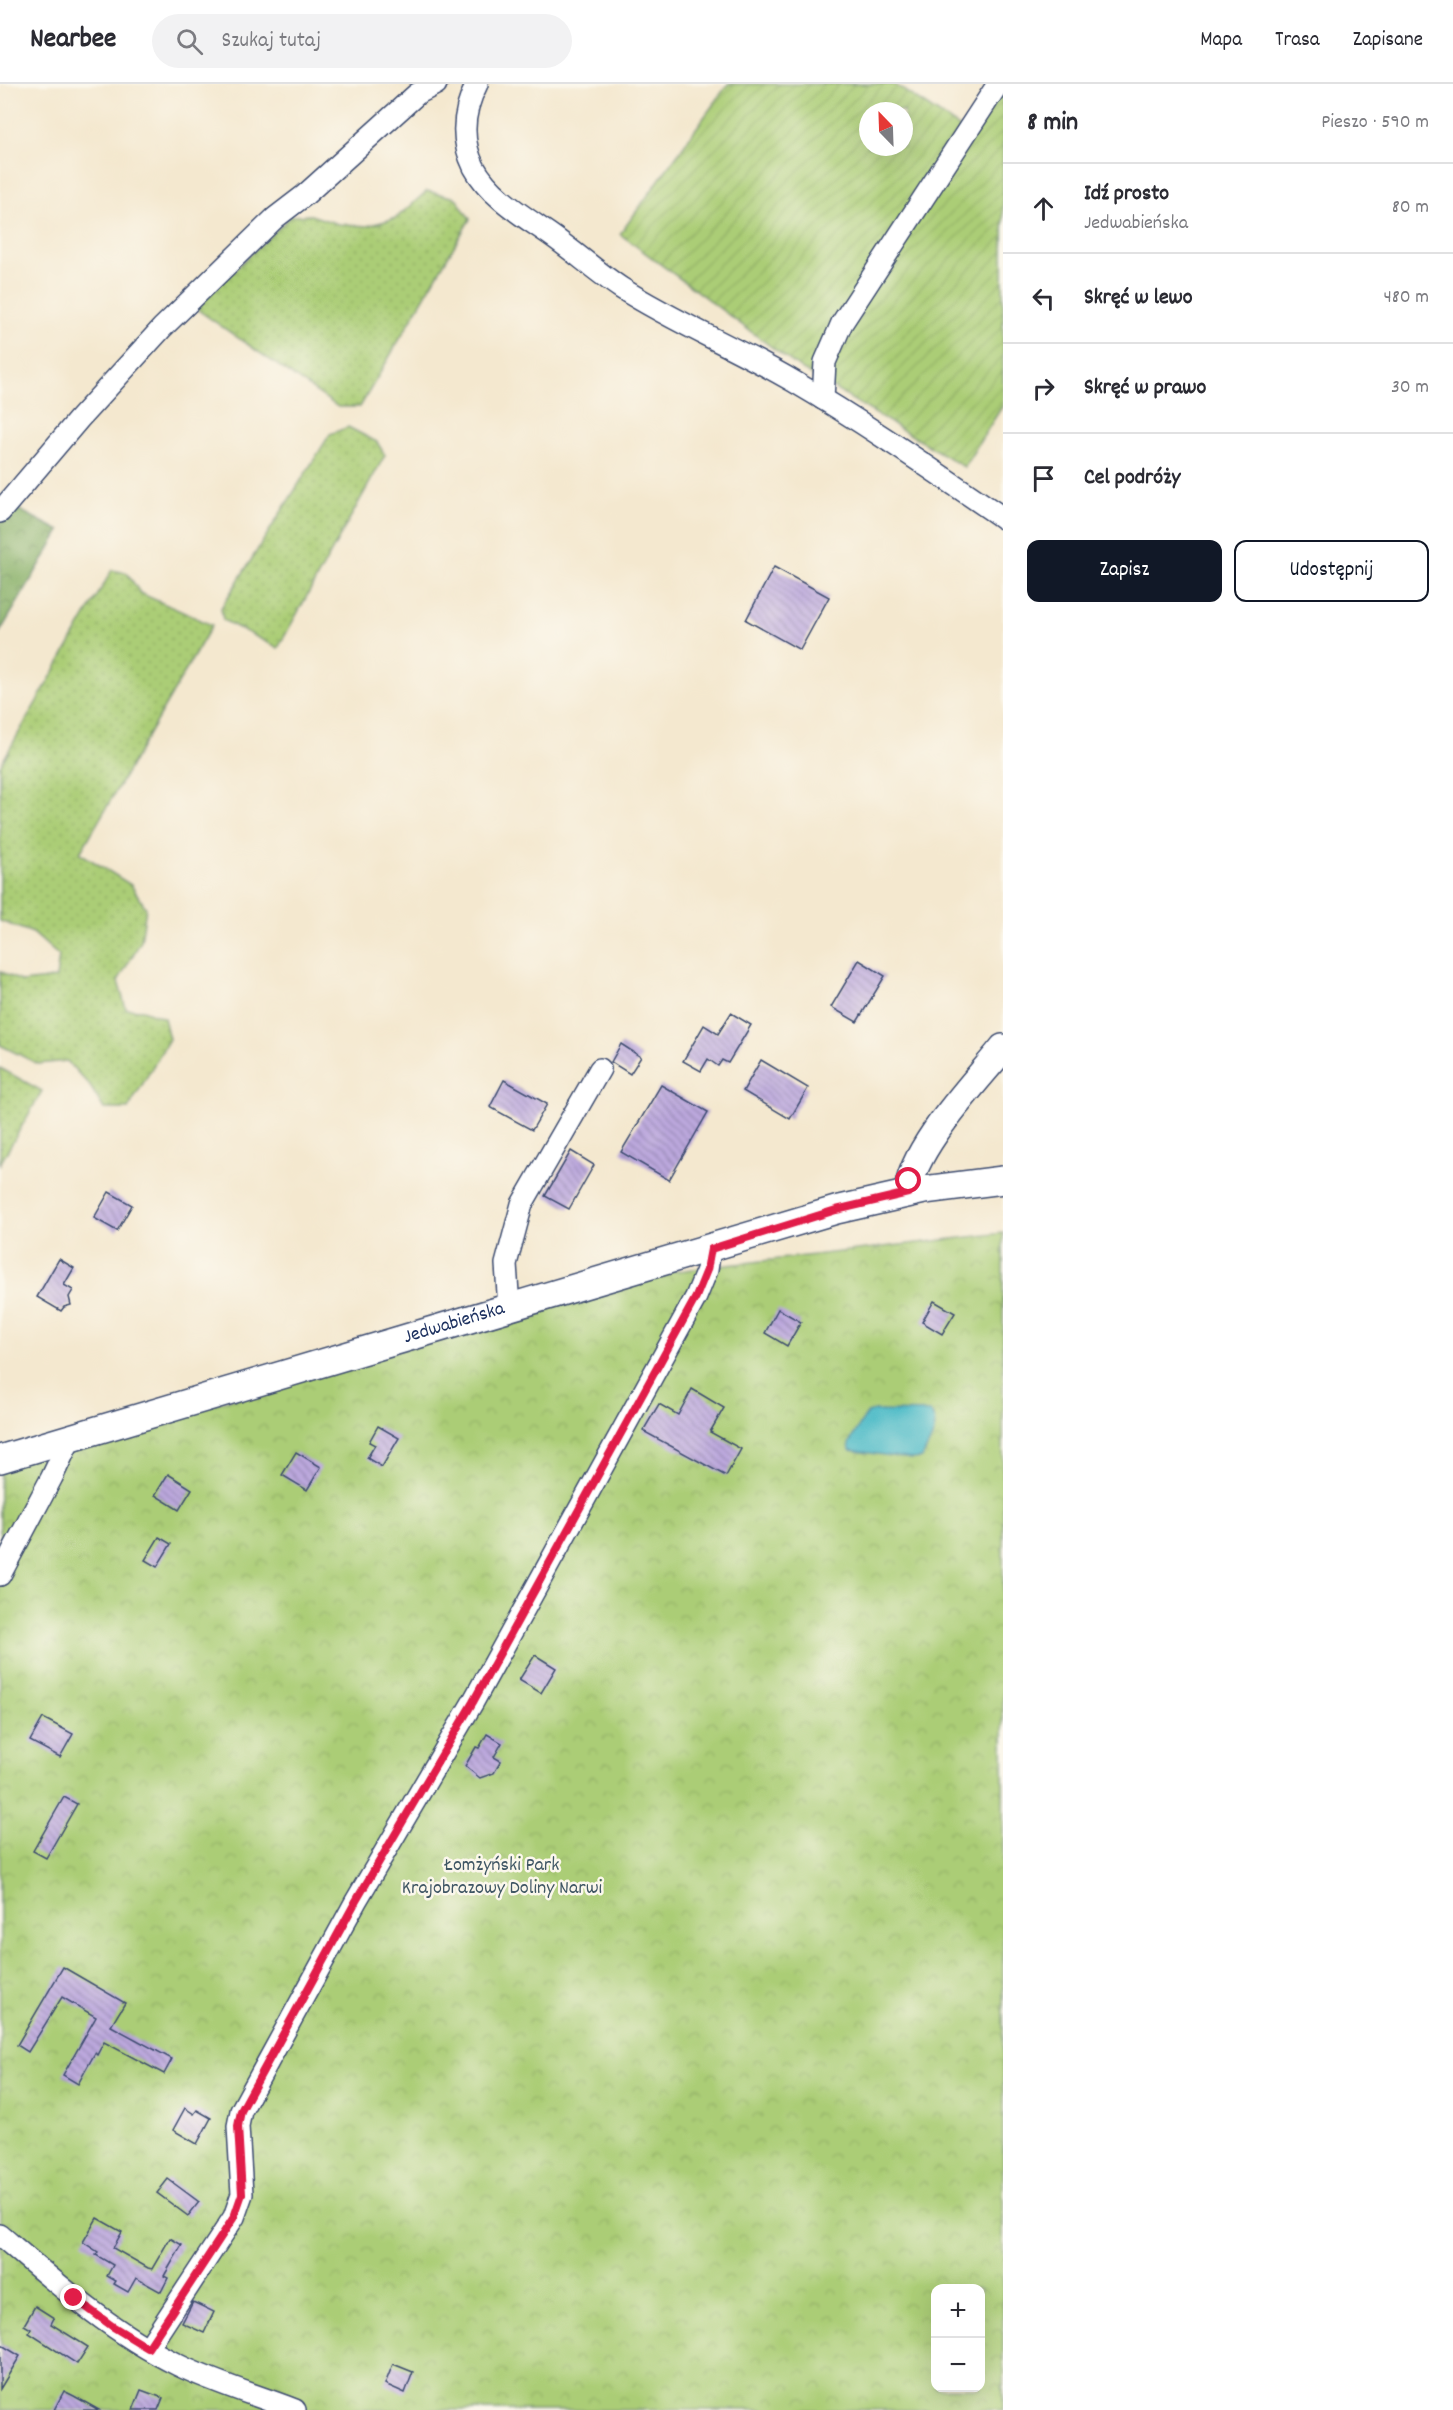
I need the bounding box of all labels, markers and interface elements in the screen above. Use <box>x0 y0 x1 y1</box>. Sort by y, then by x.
search box <box>152 14 572 68</box>
text: Nearbee <box>30 21 116 61</box>
icon: search <box>173 25 206 58</box>
text: Szukaj tutaj <box>221 26 321 57</box>
text: Mapa <box>1200 26 1242 56</box>
text: Trasa <box>1275 26 1320 56</box>
text: Zapisane <box>1353 26 1423 56</box>
north arrow <box>859 102 913 156</box>
text: 8 min <box>1027 105 1078 142</box>
text: Pieszo · 590 m <box>1321 109 1429 137</box>
text: Idź prosto <box>1084 179 1169 210</box>
icon: ahead <box>1027 192 1060 225</box>
text: 80 m <box>1392 194 1429 222</box>
text: Jedwabieńska <box>1084 210 1188 238</box>
icon: left <box>1027 282 1060 315</box>
text: Skręć w lewo <box>1084 283 1193 314</box>
text: 480 m <box>1383 284 1429 312</box>
icon: right <box>1027 372 1060 405</box>
text: Skręć w prawo <box>1084 373 1206 404</box>
text: 30 m <box>1391 374 1429 402</box>
icon: arrive <box>1027 462 1060 495</box>
text: Cel podróży <box>1084 463 1180 494</box>
button: Zapisz <box>1027 540 1222 602</box>
button: Udostępnij <box>1234 540 1429 602</box>
route start <box>895 1167 921 1193</box>
street label: Jedwabieńska <box>400 1295 509 1352</box>
park label: Łomżyński Park Krajobrazowy Doliny Narwi <box>402 1852 603 1903</box>
route end <box>60 2284 86 2310</box>
map controls <box>931 2284 985 2392</box>
button: + <box>931 2284 985 2338</box>
button: − <box>931 2338 985 2392</box>

